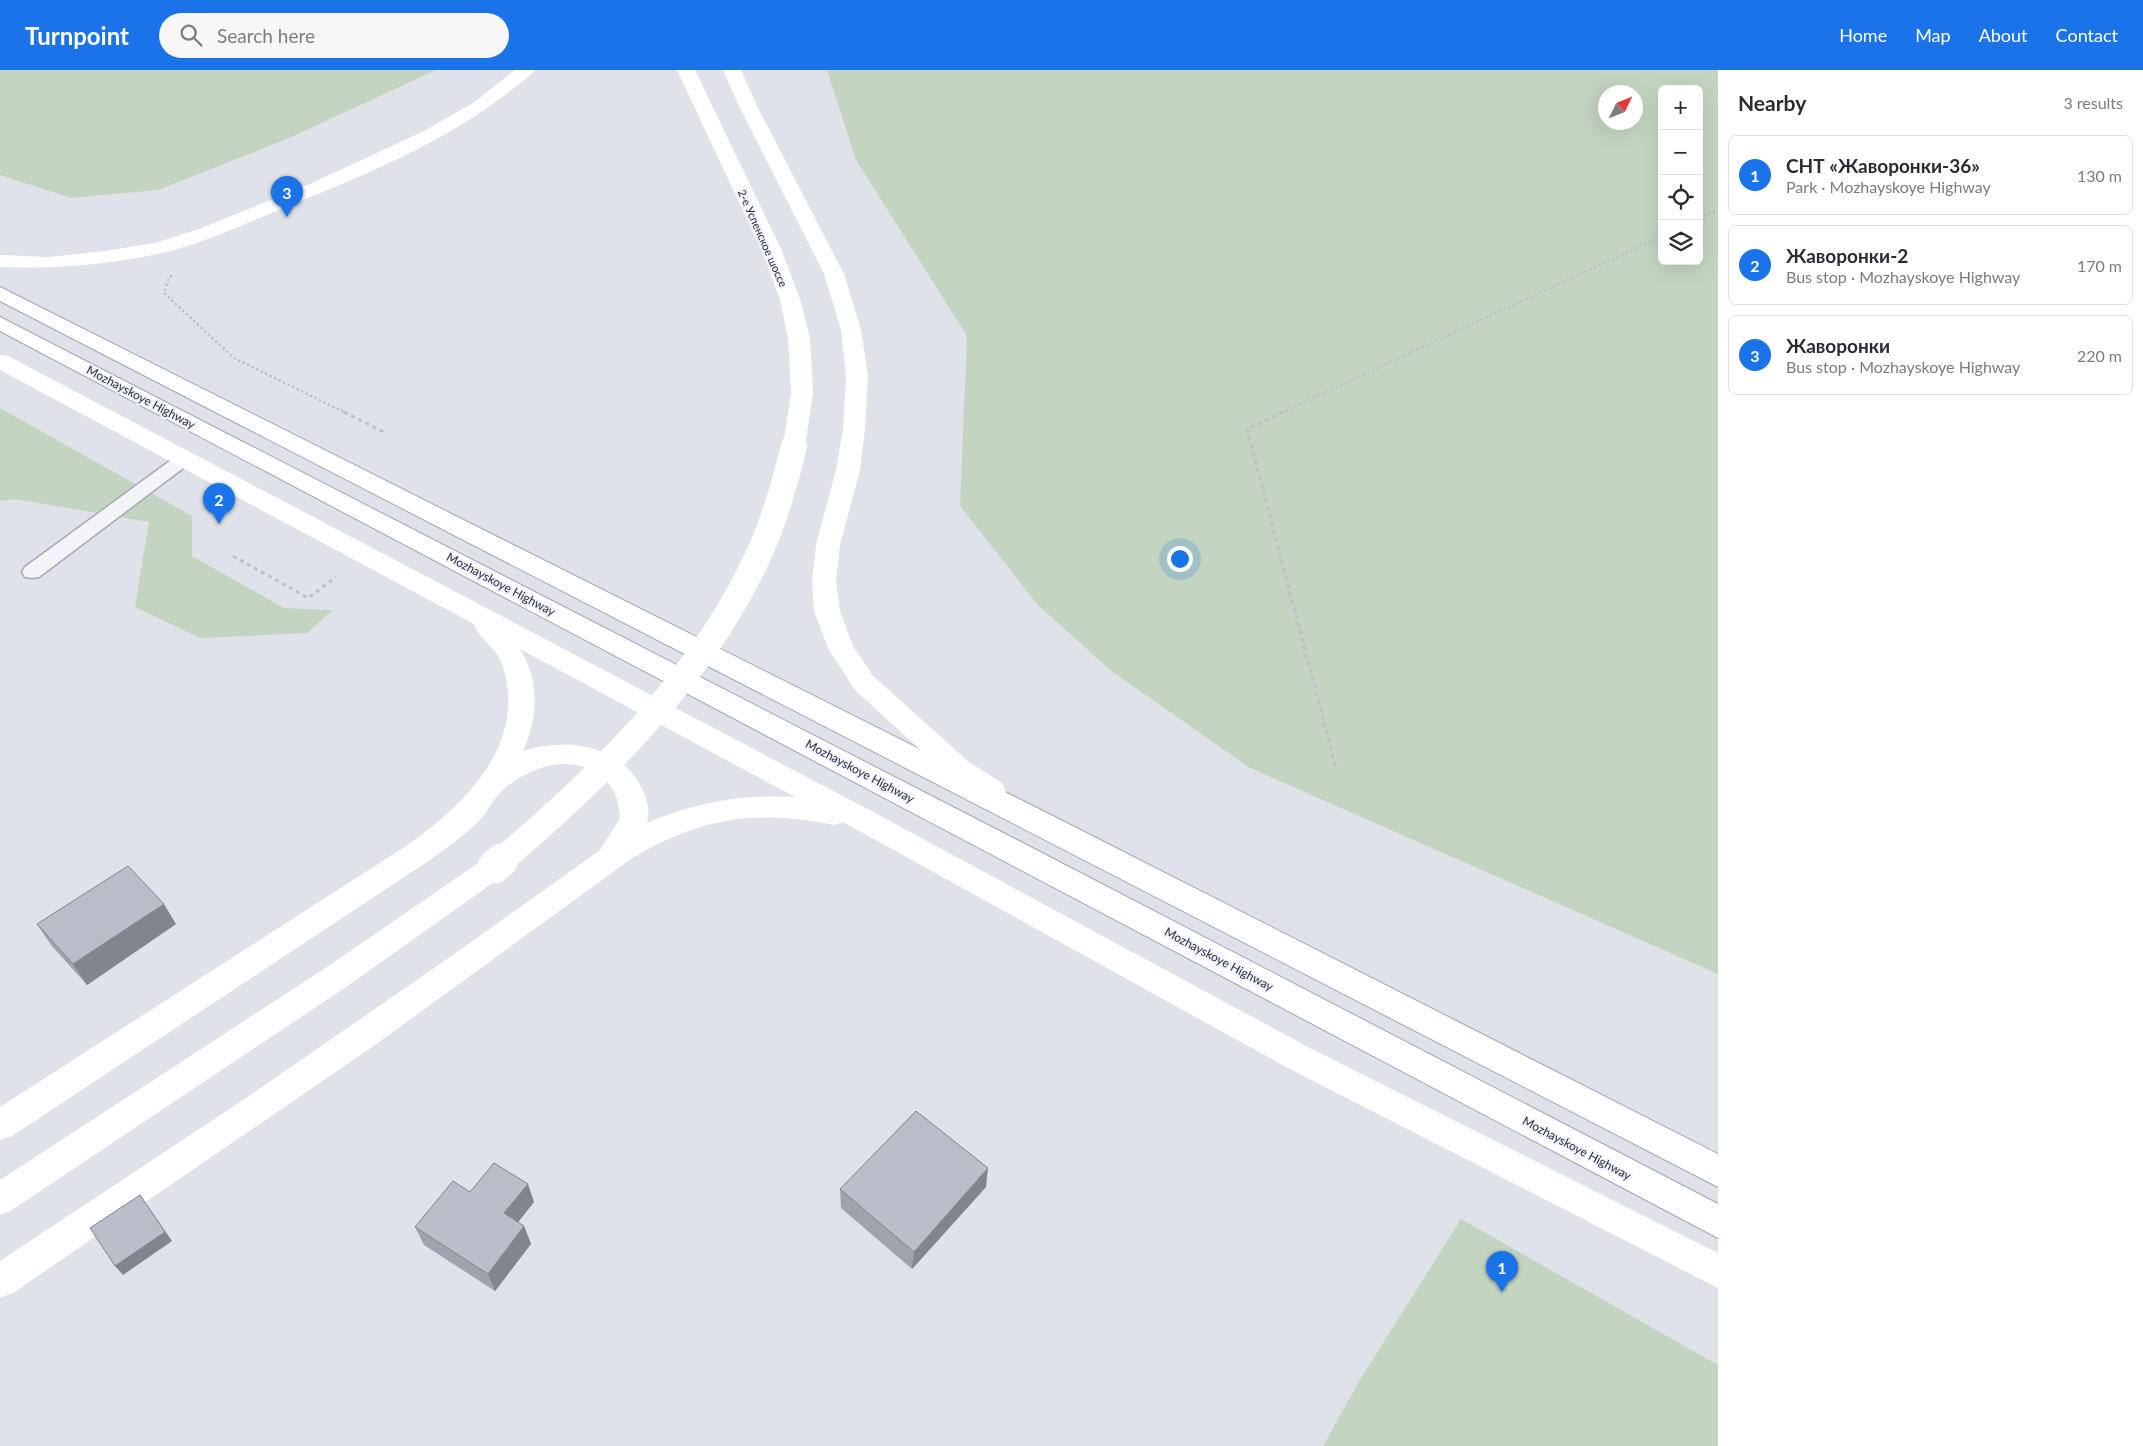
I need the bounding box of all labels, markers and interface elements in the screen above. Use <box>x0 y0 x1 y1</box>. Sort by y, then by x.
search box <box>159 13 509 58</box>
text: Turnpoint <box>25 21 129 50</box>
icon: search <box>177 21 205 49</box>
text: Search here <box>217 24 315 47</box>
text: Home <box>1839 24 1887 46</box>
text: Map <box>1915 24 1951 46</box>
text: About <box>1979 24 2028 46</box>
text: Contact <box>2056 24 2118 46</box>
north arrow <box>1598 85 1643 130</box>
map controls <box>1658 85 1703 265</box>
button: + <box>1658 85 1703 130</box>
text: Nearby <box>1738 90 1806 115</box>
text: 3 results <box>2063 93 2123 112</box>
button: − <box>1658 130 1703 175</box>
text: СНТ «Жаворонки-36» <box>1786 154 1980 177</box>
text: 1 <box>1750 166 1760 185</box>
text: 130 m <box>2077 166 2122 185</box>
button: locate <box>1658 175 1703 220</box>
pin: 3 <box>271 176 303 217</box>
text: Park · Mozhayskoye Highway <box>1786 177 1991 196</box>
street label: 2-е Успенское шоссе <box>736 187 790 289</box>
button: layers <box>1658 220 1703 265</box>
text: Жаворонки-2 <box>1786 244 1908 267</box>
text: 2 <box>1750 256 1760 275</box>
text: 170 m <box>2077 256 2122 275</box>
text: Bus stop · Mozhayskoye Highway <box>1786 267 2020 286</box>
text: Жаворонки <box>1786 334 1890 357</box>
text: 3 <box>1750 346 1760 365</box>
text: 220 m <box>2077 346 2122 365</box>
text: Bus stop · Mozhayskoye Highway <box>1786 357 2020 376</box>
street label: Mozhayskoye Highway <box>84 362 199 432</box>
pin: 2 <box>203 483 235 524</box>
your location <box>1167 546 1193 572</box>
street label: Mozhayskoye Highway <box>444 549 559 619</box>
street label: Mozhayskoye Highway <box>803 736 918 806</box>
street label: Mozhayskoye Highway <box>1162 924 1277 994</box>
street label: Mozhayskoye Highway <box>1520 1113 1635 1183</box>
pin: 1 <box>1486 1251 1518 1292</box>

